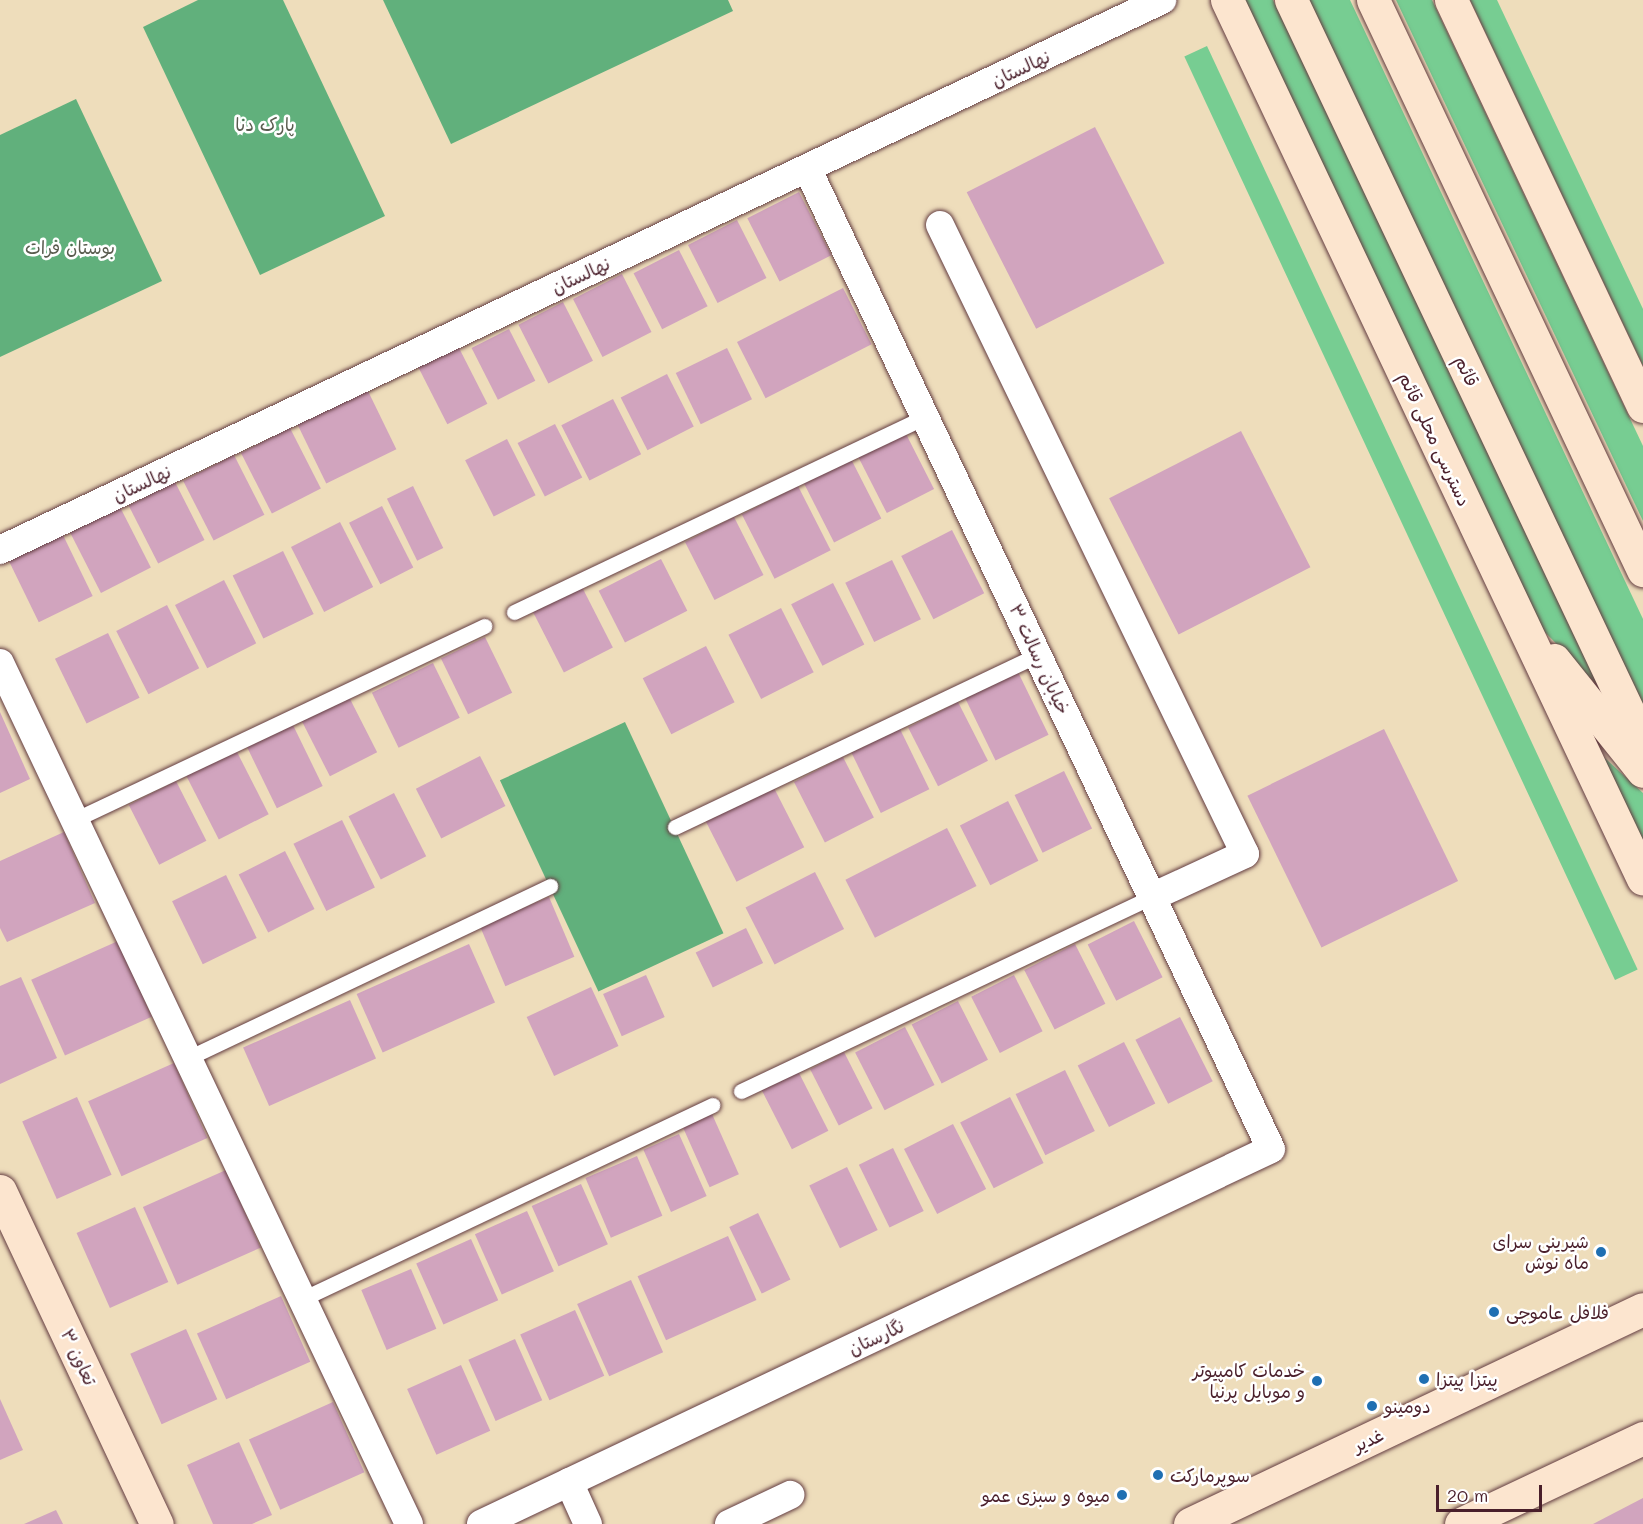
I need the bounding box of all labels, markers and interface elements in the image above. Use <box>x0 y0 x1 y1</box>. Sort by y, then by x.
street label: نهالستان <box>988 45 1054 91</box>
park label: پارک دنا <box>235 113 295 135</box>
park label: بوستان فرات <box>25 236 115 258</box>
street label: نهالستان <box>548 252 614 298</box>
street label: قائم <box>1451 352 1483 390</box>
street label: دسترسی محلی قائم <box>1395 369 1475 509</box>
street label: نهالستان <box>109 460 175 506</box>
street label: خیابان رسالت ۳ <box>1005 600 1075 718</box>
place label: شیرینی سرای ماه نوش <box>1493 1231 1589 1274</box>
marker: شیرینی سرای ماه نوش <box>1594 1245 1608 1259</box>
place label: فلافل عاموچی <box>1506 1301 1609 1323</box>
marker: فلافل عاموچی <box>1487 1305 1501 1319</box>
street label: نگارستان <box>845 1315 907 1359</box>
street label: تعاون ۳ <box>57 1325 101 1389</box>
place label: خدمات کامپیوتر و موبایل پرنیا <box>1193 1360 1305 1402</box>
place label: پیتزا پیتزا <box>1436 1368 1498 1390</box>
marker: پیتزا پیتزا <box>1417 1372 1431 1386</box>
marker: خدمات کامپیوتر و موبایل پرنیا <box>1310 1374 1324 1388</box>
place label: دومینو <box>1384 1395 1431 1417</box>
marker: دومینو <box>1365 1399 1379 1413</box>
street label: غدیر <box>1349 1424 1387 1456</box>
place label: سوپرمارکت <box>1170 1464 1250 1486</box>
marker: سوپرمارکت <box>1151 1468 1165 1482</box>
scale bar <box>1439 1473 1546 1511</box>
text: 20 m <box>1447 1483 1488 1507</box>
place label: میوه و سبزی عمو <box>982 1484 1110 1506</box>
marker: میوه و سبزی عمو <box>1115 1488 1129 1502</box>

